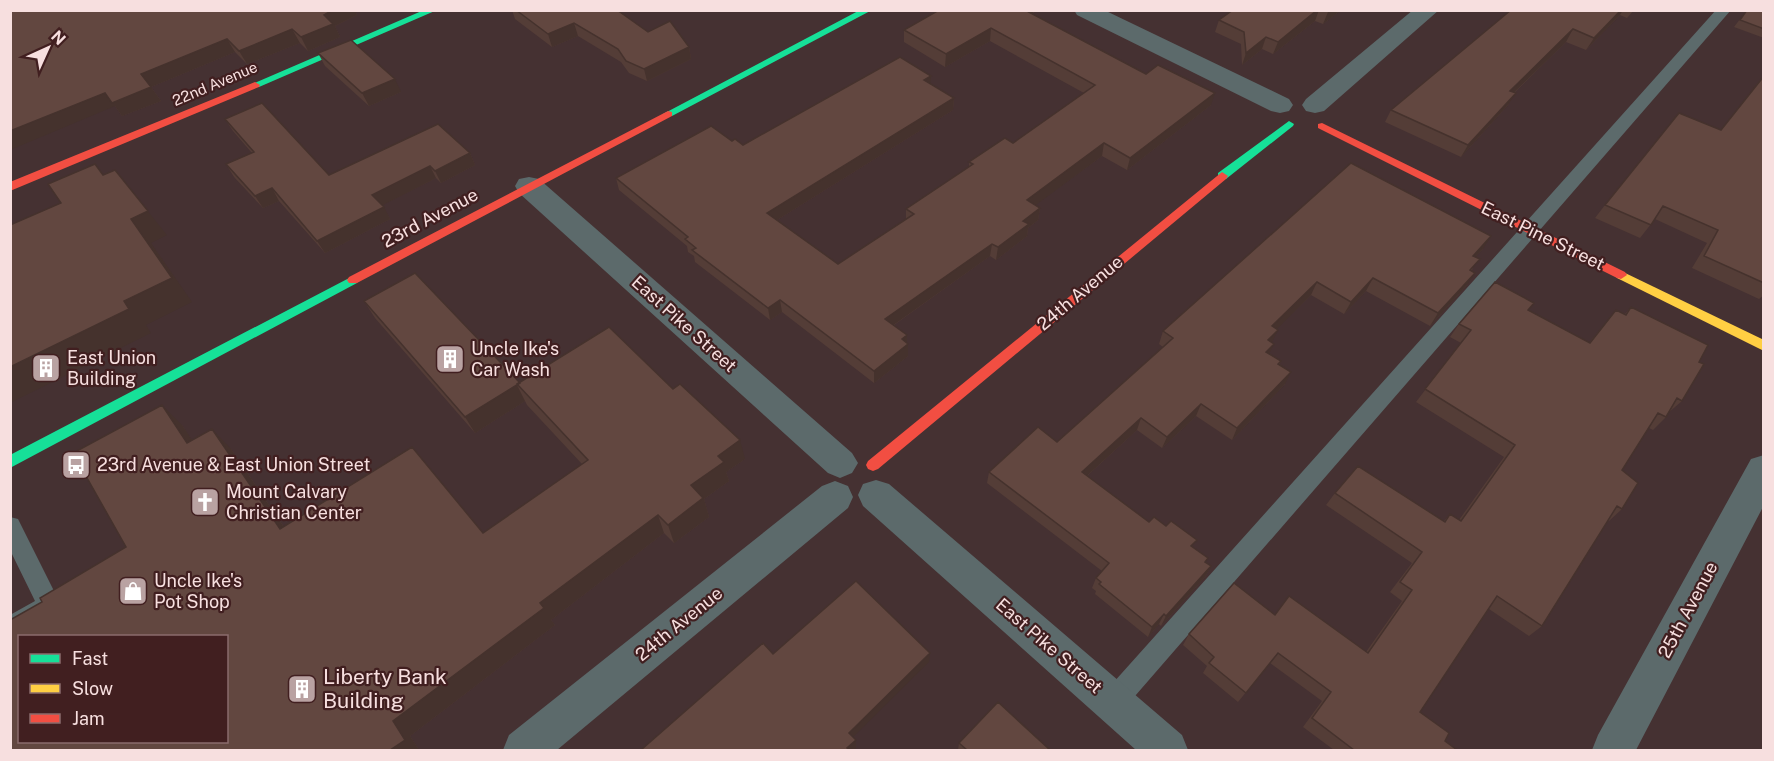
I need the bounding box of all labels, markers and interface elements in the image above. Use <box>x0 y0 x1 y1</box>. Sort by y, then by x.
north arrow <box>18 18 78 78</box>
text: N <box>47 27 69 49</box>
street label: 22nd Avenue <box>170 58 260 109</box>
street label: 23rd Avenue <box>378 183 481 252</box>
street label: East Pine Street <box>1478 197 1608 274</box>
street label: 24th Avenue <box>1032 251 1127 335</box>
street label: East Pike Street <box>628 271 741 376</box>
place label: Uncle Ike's Car Wash <box>471 338 559 380</box>
building icon: Uncle Ike's Car Wash <box>434 343 466 375</box>
place label: East Union Building <box>67 347 156 389</box>
building icon: East Union Building <box>30 352 62 384</box>
bus stop icon: 23rd Avenue & East Union Street <box>60 449 92 481</box>
place label: 23rd Avenue & East Union Street <box>97 454 370 475</box>
place label: Mount Calvary Christian Center <box>226 481 362 523</box>
church icon: Mount Calvary Christian Center <box>189 486 221 518</box>
street label: 25th Avenue <box>1653 558 1722 661</box>
place label: Uncle Ike's Pot Shop <box>154 570 242 612</box>
shop icon: Uncle Ike's Pot Shop <box>117 575 149 607</box>
street label: 24th Avenue <box>631 582 726 665</box>
street label: East Pike Street <box>992 594 1107 697</box>
legend <box>18 635 228 743</box>
text: Fast <box>72 648 108 669</box>
place label: Liberty Bank Building <box>323 664 447 713</box>
building icon: Liberty Bank Building <box>286 673 318 705</box>
text: Slow <box>72 678 113 699</box>
text: Jam <box>72 708 105 729</box>

